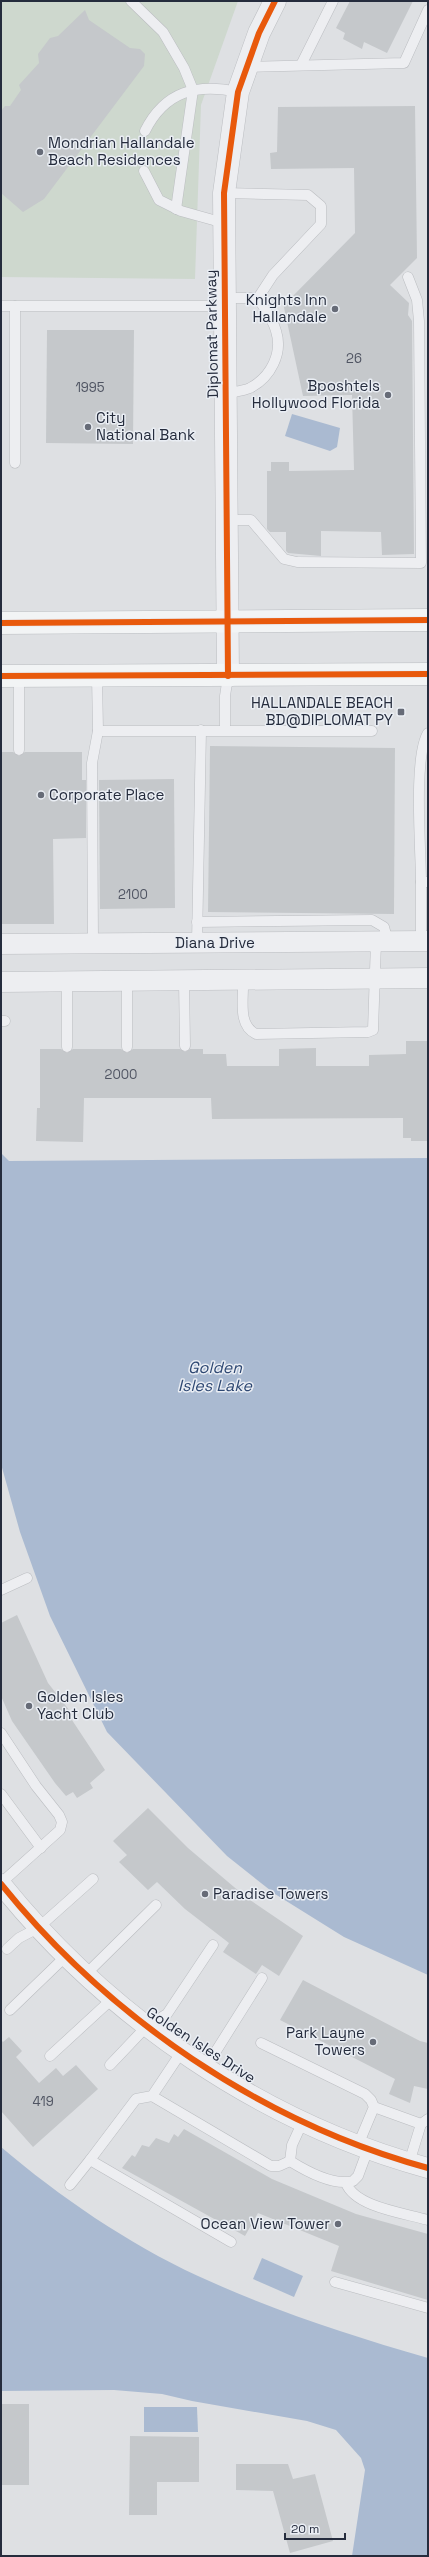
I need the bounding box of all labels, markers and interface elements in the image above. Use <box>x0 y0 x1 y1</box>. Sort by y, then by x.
place label: Mondrian Hallandale Beach Residences <box>48 133 195 169</box>
marker: Mondrian Hallandale Beach Residences <box>35 147 45 157</box>
street label: Diplomat Parkway <box>201 269 222 399</box>
place label: Knights Inn Hallandale <box>246 290 327 326</box>
marker: Knights Inn Hallandale <box>330 304 340 314</box>
house number: 26 <box>346 350 362 367</box>
place label: Bposhtels Hollywood Florida <box>252 376 380 412</box>
house number: 1995 <box>75 379 105 396</box>
marker: Bposhtels Hollywood Florida <box>383 390 393 400</box>
place label: City National Bank <box>96 408 195 444</box>
marker: City National Bank <box>83 422 93 432</box>
place label: HALLANDALE BEACH BD@DIPLOMAT PY <box>251 693 393 729</box>
marker: HALLANDALE BEACH BD@DIPLOMAT PY <box>396 707 406 717</box>
place label: Corporate Place <box>49 785 164 804</box>
marker: Corporate Place <box>36 790 46 800</box>
house number: 2100 <box>118 886 148 903</box>
street label: Diana Drive <box>175 933 255 952</box>
house number: 2000 <box>105 1066 137 1083</box>
water label: Golden Isles Lake <box>178 1357 252 1396</box>
place label: Golden Isles Yacht Club <box>37 1687 124 1723</box>
marker: Golden Isles Yacht Club <box>24 1701 34 1711</box>
place label: Paradise Towers <box>213 1884 329 1903</box>
marker: Paradise Towers <box>200 1889 210 1899</box>
street label: Golden Isles Drive <box>143 2002 259 2087</box>
place label: Park Layne Towers <box>286 2023 365 2059</box>
marker: Park Layne Towers <box>368 2037 378 2047</box>
house number: 419 <box>32 2093 54 2110</box>
place label: Ocean View Tower <box>201 2214 330 2233</box>
marker: Ocean View Tower <box>333 2219 343 2229</box>
scale bar <box>285 2515 345 2541</box>
text: 20 m <box>291 2521 319 2537</box>

